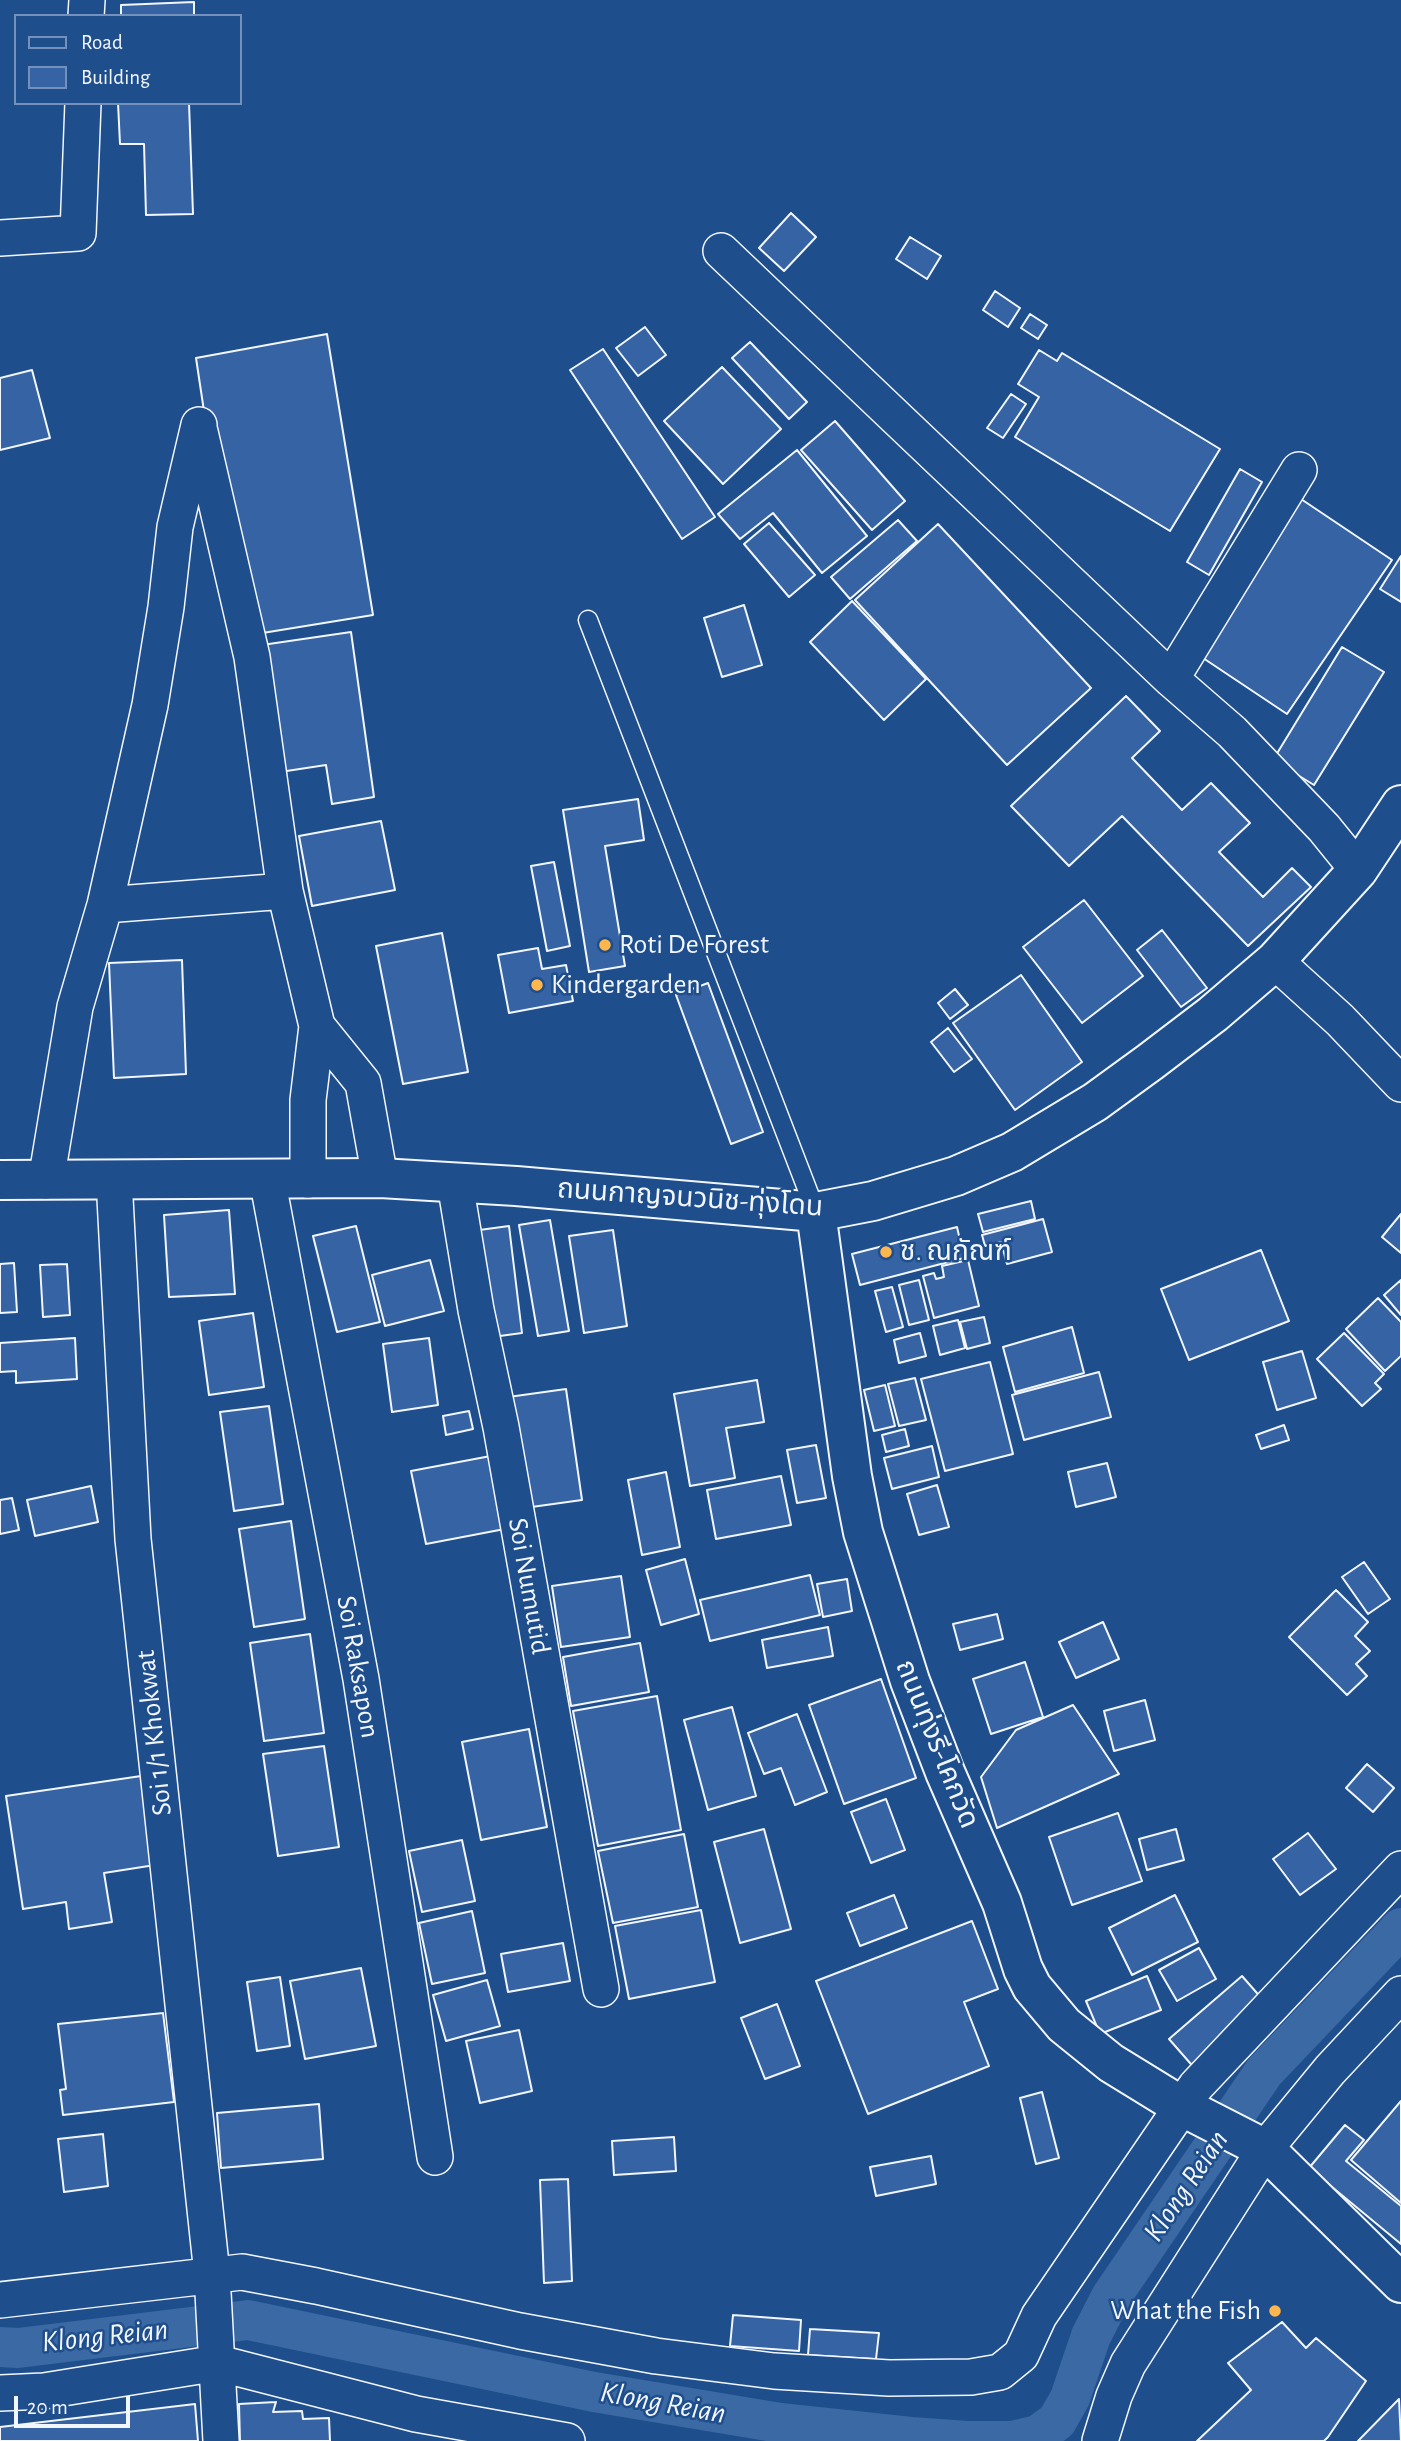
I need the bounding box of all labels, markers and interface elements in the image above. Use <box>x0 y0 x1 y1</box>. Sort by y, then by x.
legend <box>14 14 242 105</box>
text: Road <box>81 32 123 53</box>
text: Building <box>81 67 150 88</box>
place label: Roti De Forest <box>619 928 769 962</box>
marker: Roti De Forest <box>597 937 613 953</box>
place label: Kindergarden <box>551 968 701 1002</box>
marker: Kindergarden <box>529 977 545 993</box>
street label: ถนนกาญจนวนิช-ทุ่งโดน <box>556 1172 824 1224</box>
place label: ช. ณกัณฑ์ <box>900 1235 1012 1269</box>
marker: ช. ณกัณฑ์ <box>878 1244 894 1260</box>
street label: Soi Numutid <box>501 1515 557 1657</box>
street label: Soi Raksapon <box>329 1593 387 1741</box>
street label: Soi 1/1 Khokwat <box>129 1648 179 1818</box>
street label: ถนนทุ่งรี-โคกวัด <box>888 1655 986 1833</box>
water label: Klong Reian <box>1136 2123 1236 2249</box>
place label: What the Fish <box>1110 2294 1261 2328</box>
marker: What the Fish <box>1267 2303 1283 2319</box>
water label: Klong Reian <box>40 2311 170 2361</box>
water label: Klong Reian <box>597 2374 729 2432</box>
scale bar <box>18 2382 133 2426</box>
text: 20 m <box>27 2397 68 2418</box>

